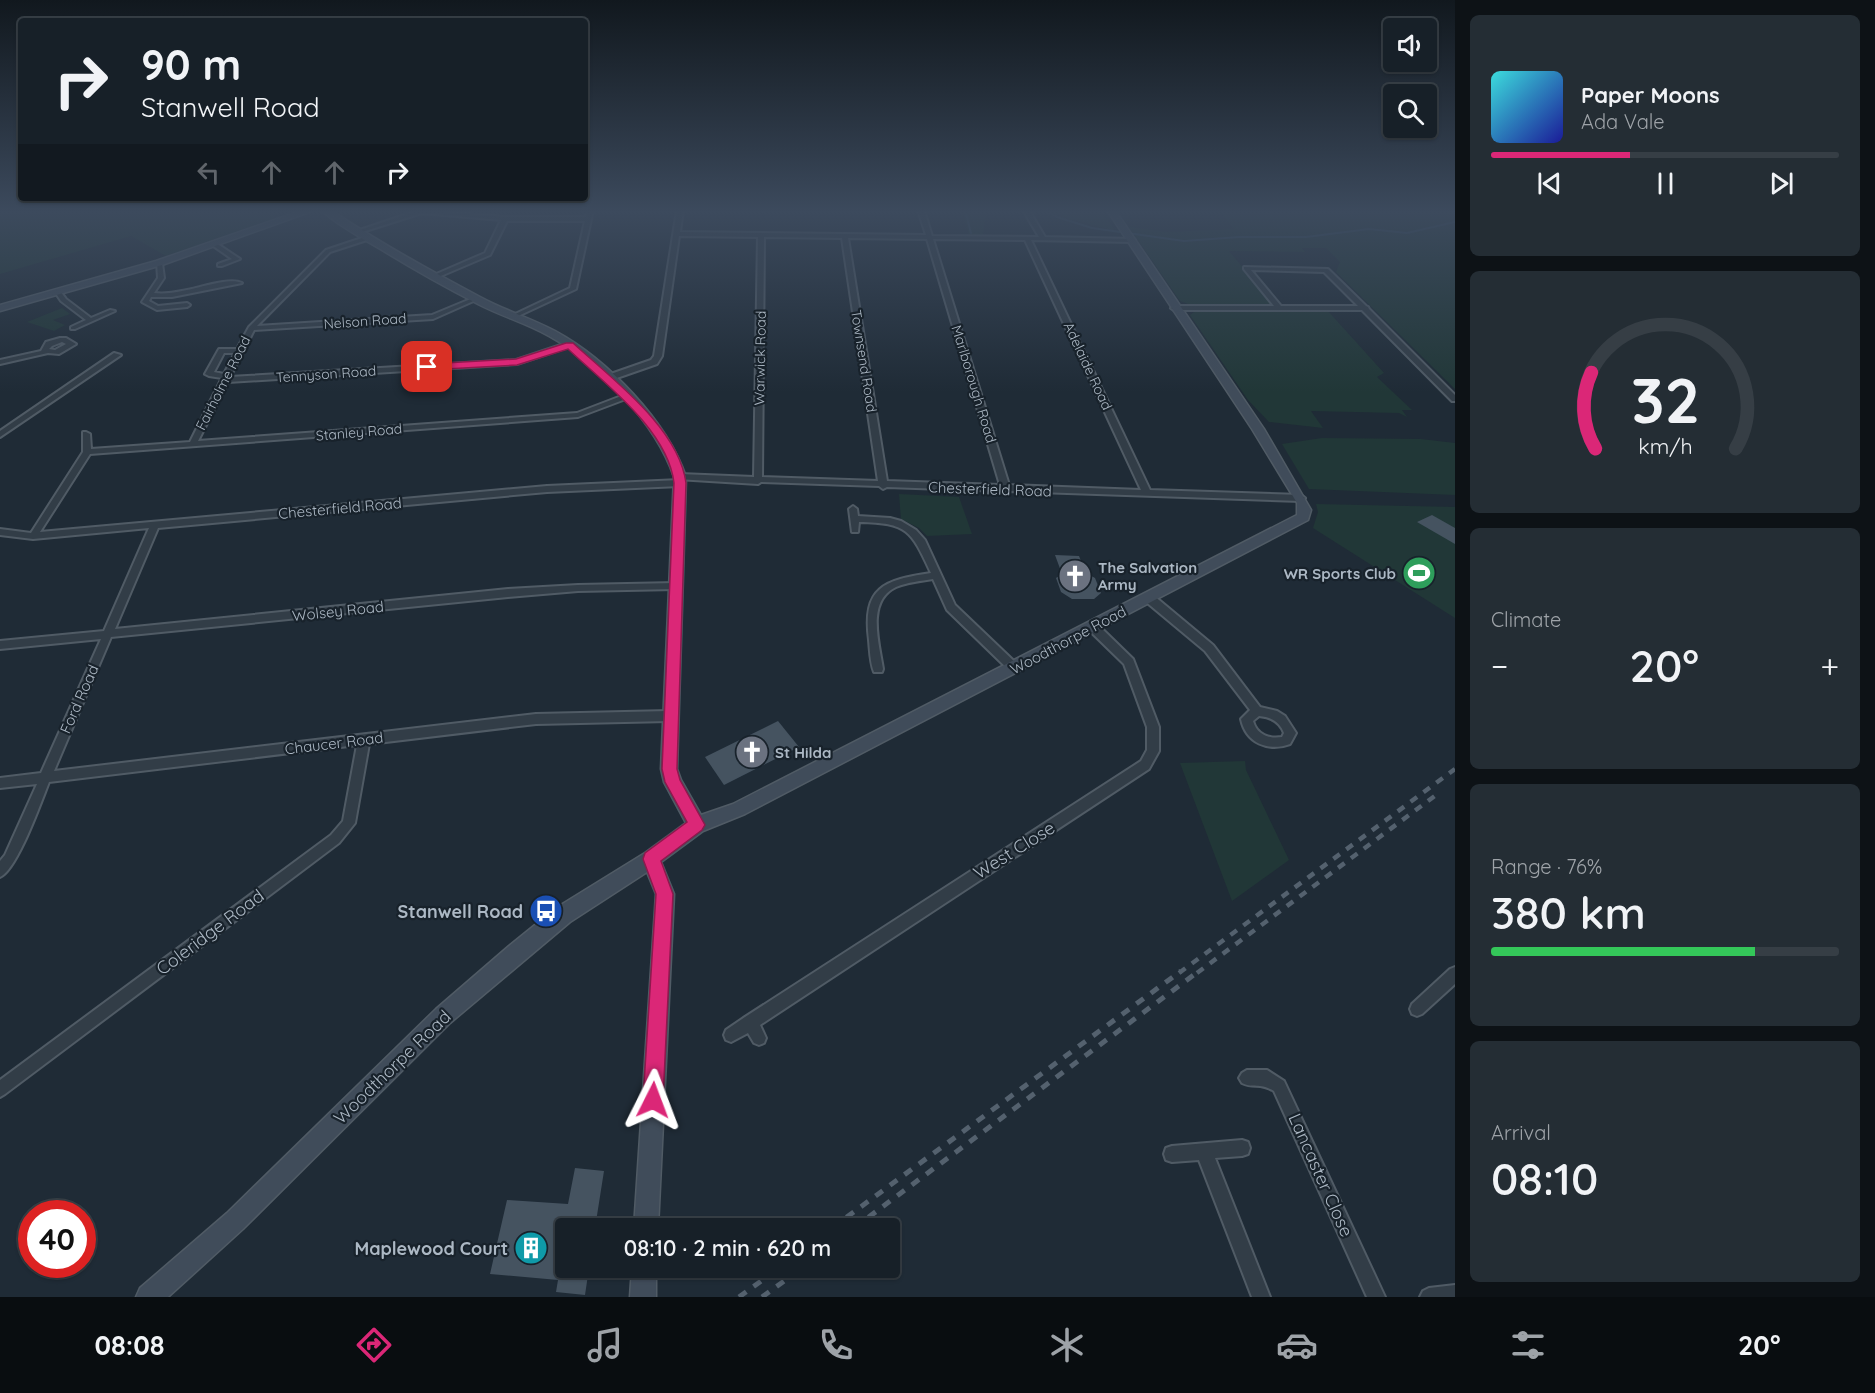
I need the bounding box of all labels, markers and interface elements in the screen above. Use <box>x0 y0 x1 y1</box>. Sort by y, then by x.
map controls <box>1383 18 1437 138</box>
button: sound <box>1383 18 1437 72</box>
text: 90 m <box>141 38 241 91</box>
icon: right <box>42 42 120 120</box>
text: Paper Moons <box>1581 81 1720 109</box>
button: search <box>1383 84 1437 138</box>
text: Stanwell Road <box>141 90 320 124</box>
text: Ada Vale <box>1581 109 1665 134</box>
icon: left <box>192 156 225 189</box>
icon: ahead <box>255 156 288 189</box>
icon: ahead <box>318 156 351 189</box>
icon: right <box>381 156 414 189</box>
icon: previous <box>1533 167 1566 200</box>
icon: pause <box>1649 167 1682 200</box>
icon: next <box>1765 167 1798 200</box>
street label: Townsend Road <box>847 308 881 414</box>
street label: Nelson Road <box>323 309 407 333</box>
street label: Warwick Road <box>750 310 770 406</box>
street label: Adelaide Road <box>1060 319 1116 413</box>
street label: Marlborough Road <box>948 323 1000 445</box>
street label: Fairholme Road <box>192 333 254 433</box>
pin <box>401 341 452 392</box>
icon: arrive <box>410 350 443 383</box>
text: 32 <box>1630 361 1700 439</box>
street label: Tennyson Road <box>275 362 377 386</box>
street label: Stanley Road <box>315 419 403 445</box>
text: km/h <box>1638 434 1692 460</box>
street label: Chesterfield Road <box>928 477 1052 501</box>
street label: Chesterfield Road <box>277 493 403 523</box>
sports icon: WR Sports Club <box>1401 555 1437 591</box>
church icon: The Salvation Army <box>1057 558 1093 594</box>
place label: The Salvation Army <box>1098 558 1197 594</box>
place label: WR Sports Club <box>1284 564 1396 583</box>
street label: Wolsey Road <box>291 597 385 625</box>
street label: Woodthorpe Road <box>1007 601 1129 679</box>
text: Climate <box>1491 607 1561 632</box>
text: 20° <box>1630 637 1699 693</box>
text: − <box>1491 645 1508 686</box>
text: + <box>1820 645 1839 686</box>
street label: Ford Road <box>55 662 103 736</box>
street label: Chaucer Road <box>284 728 384 758</box>
church icon: St Hilda <box>734 734 770 770</box>
place label: St Hilda <box>775 743 831 762</box>
street label: West Close <box>969 816 1059 884</box>
text: Range · 76% <box>1491 854 1602 879</box>
street label: Coleridge Road <box>152 884 268 980</box>
text: 380 km <box>1491 884 1646 940</box>
bus stop icon: Stanwell Road <box>528 893 564 929</box>
place label: Stanwell Road <box>398 900 523 923</box>
street label: Woodthorpe Road <box>328 1005 456 1129</box>
position arrow <box>621 1068 685 1132</box>
street label: Lancaster Close <box>1283 1110 1359 1240</box>
text: Arrival <box>1491 1120 1551 1145</box>
text: 08:10 <box>1491 1150 1598 1206</box>
speed limit sign: 40 <box>18 1200 96 1278</box>
building icon: Maplewood Court <box>513 1230 549 1266</box>
text: 08:10 · 2 min · 620 m <box>624 1234 831 1262</box>
place label: Maplewood Court <box>354 1237 508 1260</box>
icon: directions <box>353 1324 395 1366</box>
icon: music <box>584 1324 626 1366</box>
icon: phone <box>815 1324 857 1366</box>
icon: climate <box>1046 1324 1088 1366</box>
icon: car <box>1276 1324 1318 1366</box>
icon: filters <box>1507 1324 1549 1366</box>
text: 08:08 <box>94 1328 165 1362</box>
text: 20° <box>1738 1328 1781 1362</box>

